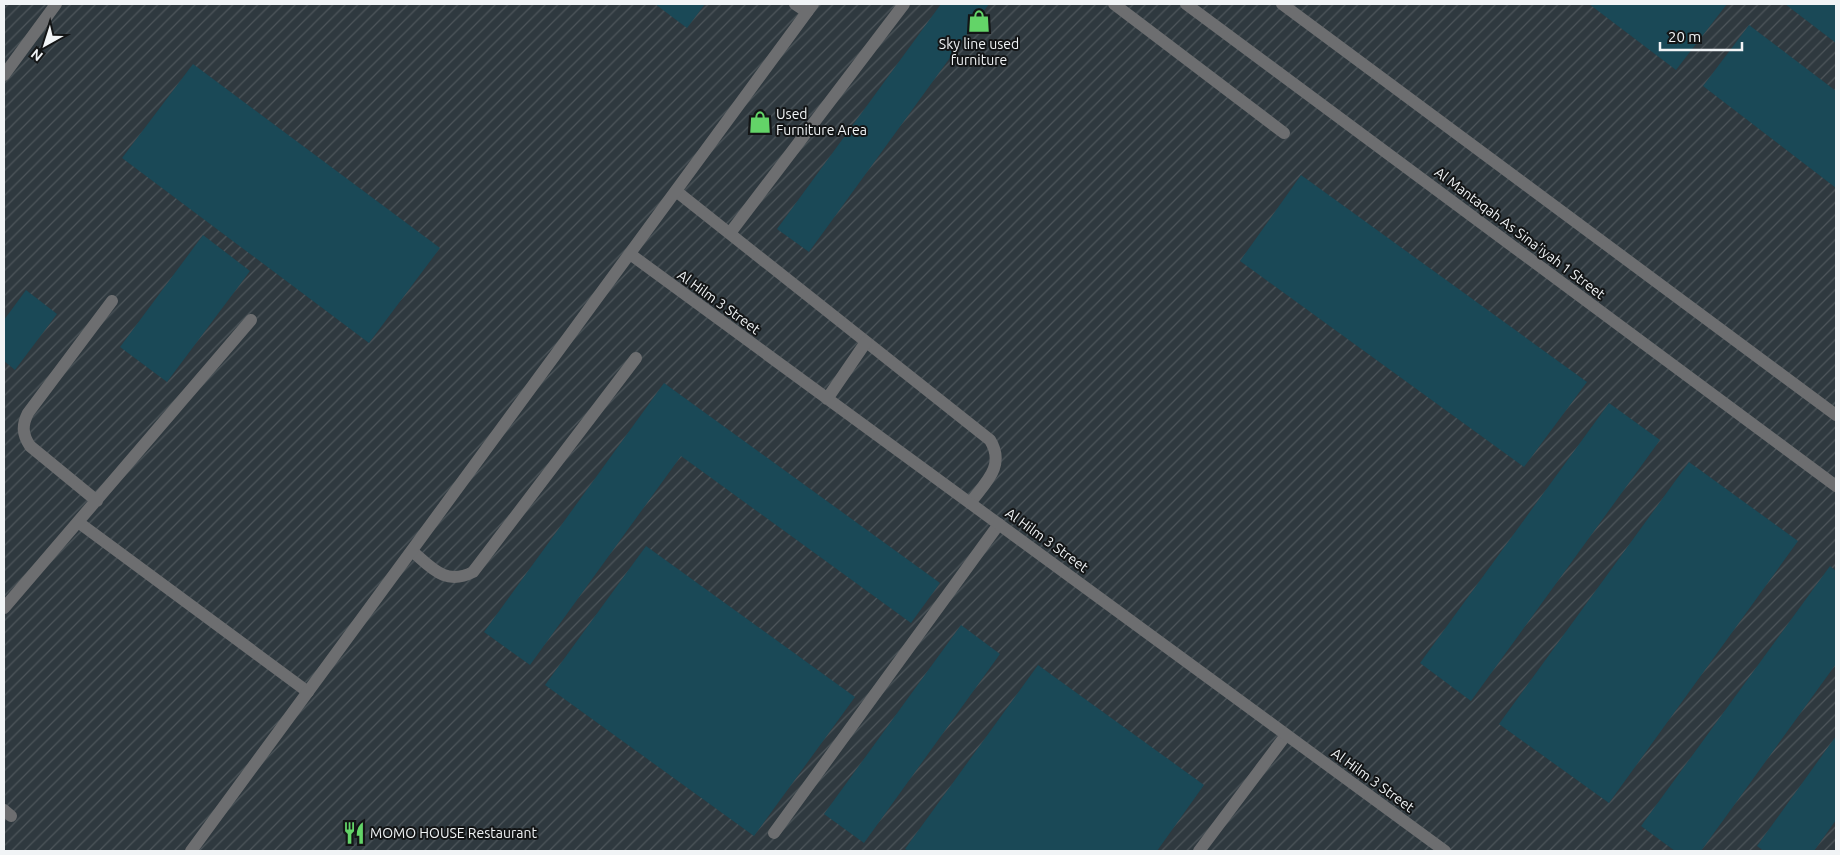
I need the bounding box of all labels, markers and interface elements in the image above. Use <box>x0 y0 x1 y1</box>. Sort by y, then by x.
shop icon: Sky line used furniture <box>966 8 992 34</box>
north arrow <box>20 20 70 70</box>
scale bar <box>1660 20 1742 52</box>
text: 20 m <box>1668 28 1701 45</box>
place label: Sky line used furniture <box>939 36 1019 68</box>
text: N <box>28 46 46 65</box>
place label: Used Furniture Area <box>776 106 867 138</box>
shop icon: Used Furniture Area <box>747 109 773 135</box>
street label: Al Mantaqah As Sina'iyah 1 Street <box>1432 164 1609 303</box>
street label: Al Hilm 3 Street <box>675 267 764 338</box>
street label: Al Hilm 3 Street <box>1003 505 1092 576</box>
street label: Al Hilm 3 Street <box>1329 745 1418 816</box>
restaurant icon: MOMO HOUSE Restaurant <box>341 820 367 846</box>
place label: MOMO HOUSE Restaurant <box>370 825 537 841</box>

